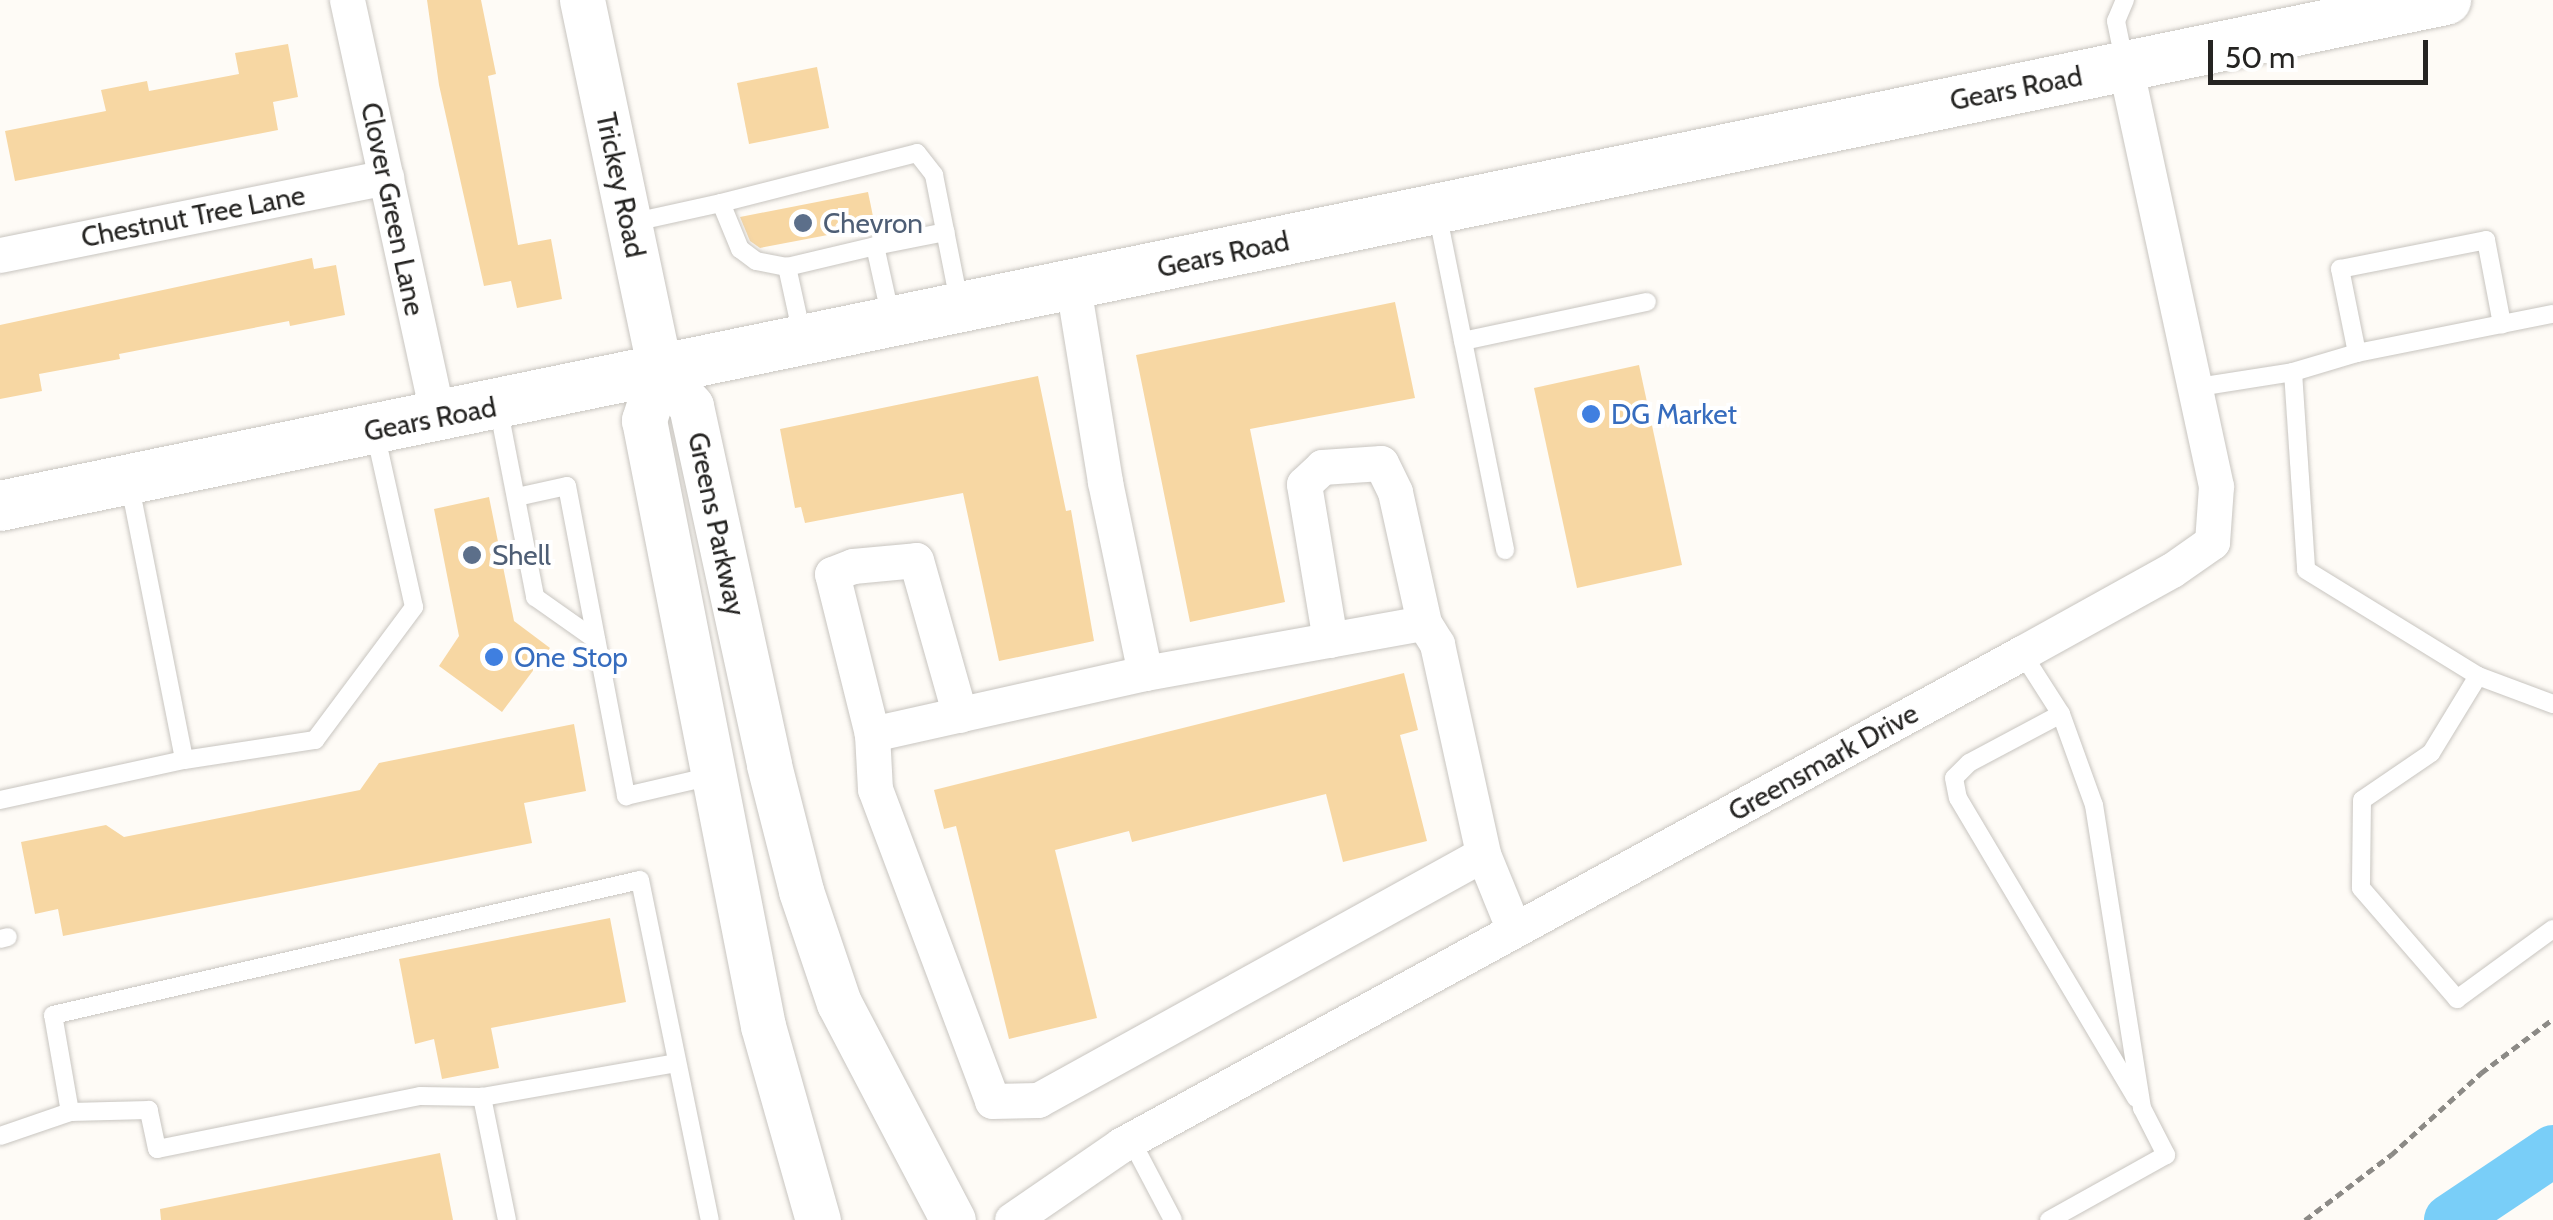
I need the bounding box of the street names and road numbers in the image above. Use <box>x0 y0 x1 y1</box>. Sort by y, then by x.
street label: Gears Road <box>1947 59 2085 117</box>
street label: Clover Green Lane <box>354 99 432 319</box>
street label: Trickey Road <box>589 109 653 261</box>
street label: Chestnut Tree Lane <box>78 178 308 254</box>
street label: Gears Road <box>1154 224 1292 284</box>
street label: Gears Road <box>361 390 499 448</box>
street label: Greens Parkway <box>681 429 753 619</box>
street label: Greensmark Drive <box>1722 696 1924 828</box>

